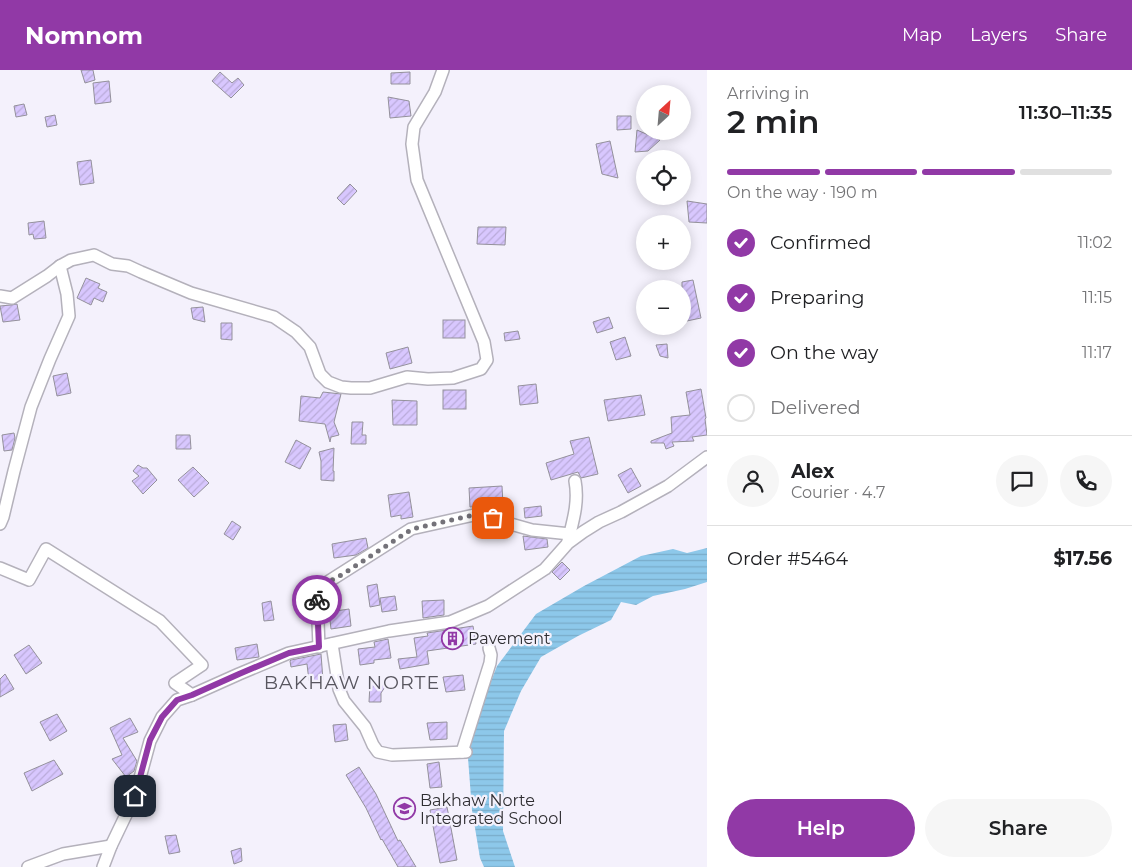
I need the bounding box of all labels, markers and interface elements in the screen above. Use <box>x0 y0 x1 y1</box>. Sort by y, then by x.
text: Nomnom <box>25 21 143 50</box>
text: Map <box>902 24 942 46</box>
text: Layers <box>970 24 1027 46</box>
text: Share <box>1055 24 1107 46</box>
text: Arriving in <box>727 84 809 103</box>
north arrow <box>636 85 691 140</box>
map controls <box>636 85 691 335</box>
text: 11:30–11:35 <box>1019 101 1112 124</box>
text: 2 min <box>727 102 819 141</box>
button: locate <box>636 150 691 205</box>
text: On the way · 190 m <box>727 183 878 202</box>
button: + <box>636 215 691 270</box>
icon: check <box>727 229 755 257</box>
text: Confirmed <box>770 231 871 254</box>
text: 11:02 <box>1077 233 1112 252</box>
button: − <box>636 280 691 335</box>
icon: check <box>727 284 755 312</box>
text: Preparing <box>770 286 865 309</box>
text: 11:15 <box>1082 288 1112 307</box>
icon: check <box>727 339 755 367</box>
text: On the way <box>770 341 878 364</box>
text: 11:17 <box>1082 343 1112 362</box>
text: Delivered <box>770 396 861 419</box>
button: person <box>727 455 779 507</box>
button: chat <box>996 455 1048 507</box>
button: phone <box>1060 455 1112 507</box>
text: Alex <box>791 460 834 483</box>
text: Courier · 4.7 <box>791 483 885 502</box>
pin <box>472 497 514 539</box>
icon: bag <box>479 504 507 532</box>
text: Order #5464 <box>727 547 848 570</box>
text: $17.56 <box>1053 547 1112 570</box>
courier <box>292 575 342 625</box>
icon: bike <box>303 586 331 614</box>
building icon: Pavement <box>440 626 464 650</box>
place label: Pavement <box>468 629 551 648</box>
district label: BAKHAW NORTE <box>264 671 440 694</box>
pin <box>114 775 156 817</box>
icon: home <box>121 782 149 810</box>
place label: Bakhaw Norte Integrated School <box>420 791 562 828</box>
school or university icon: Bakhaw Norte Integrated School <box>392 797 416 821</box>
button: Help <box>727 799 915 857</box>
button: Share <box>925 799 1112 857</box>

